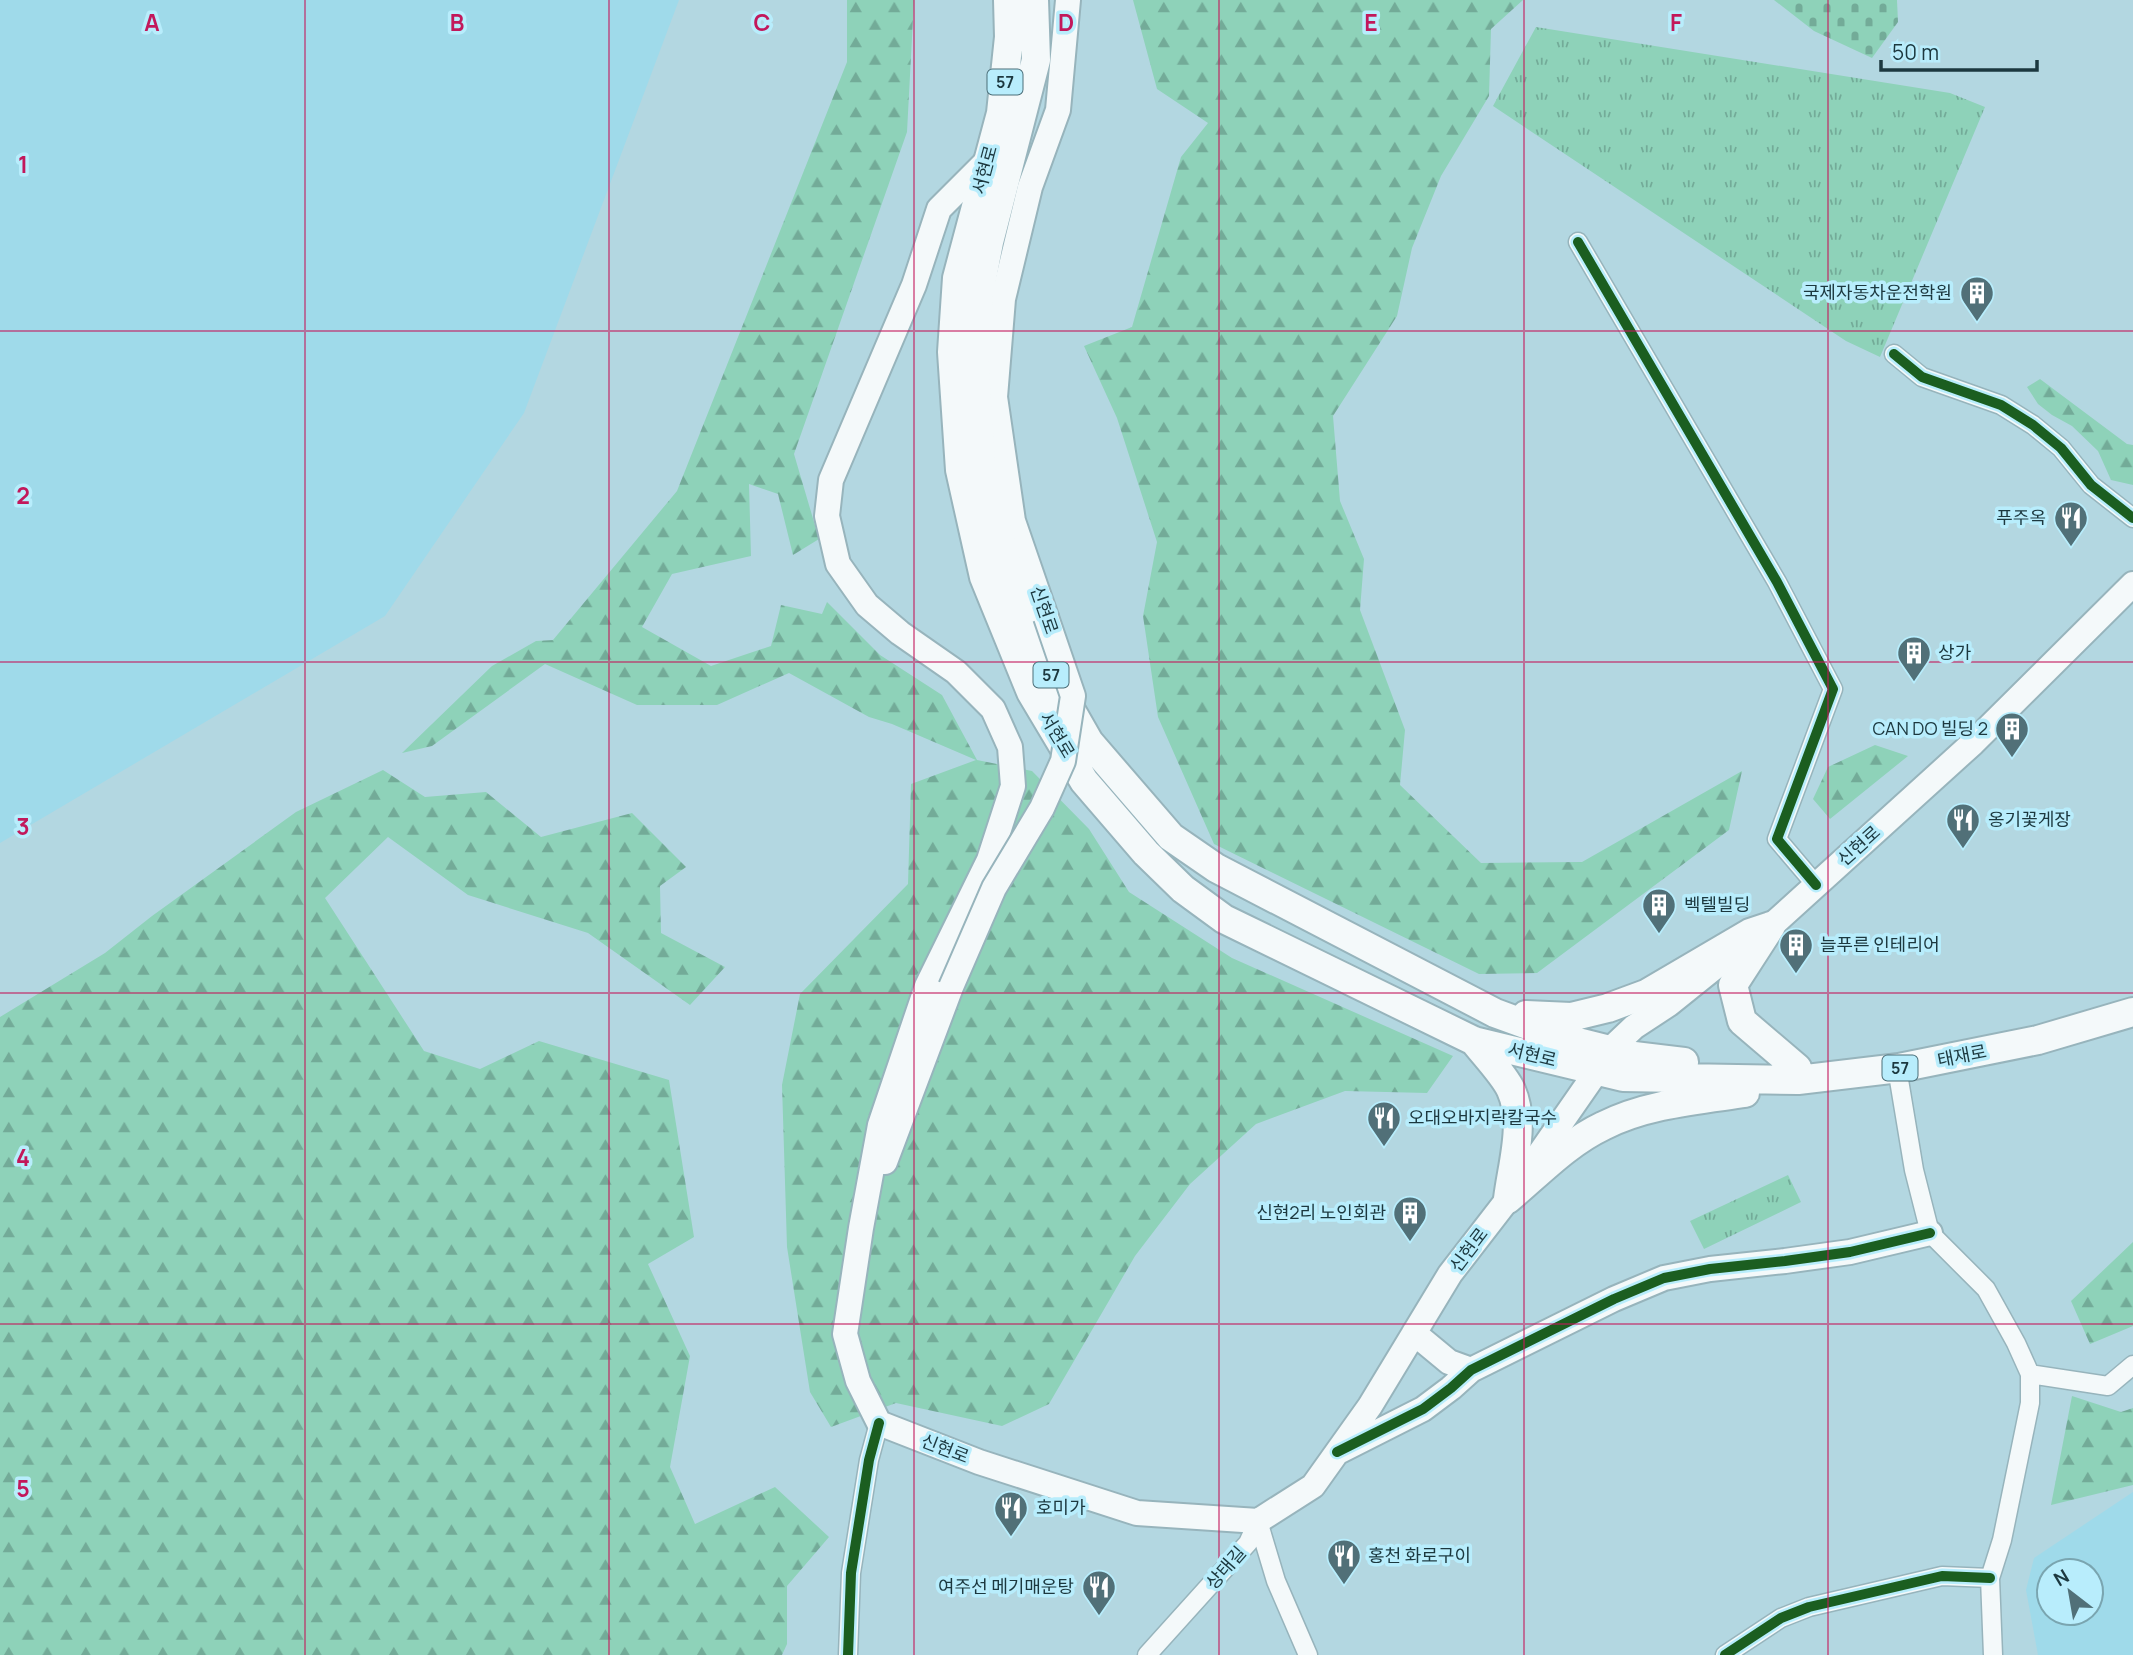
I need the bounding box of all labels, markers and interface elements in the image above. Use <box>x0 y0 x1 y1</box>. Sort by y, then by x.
text: A <box>144 6 160 38</box>
text: B <box>450 6 464 38</box>
text: C <box>754 6 771 38</box>
text: D <box>1058 6 1074 38</box>
text: E <box>1364 6 1378 38</box>
text: F <box>1670 6 1682 38</box>
scale bar <box>1881 28 2037 72</box>
text: 50 m <box>1892 38 1939 66</box>
road number: 57 <box>988 69 1023 94</box>
street label: 서현로 <box>966 143 1002 197</box>
text: 1 <box>18 148 28 180</box>
building icon: 국제자동차운전학원 <box>1958 274 1996 323</box>
place label: 국제자동차운전학원 <box>1803 280 1952 304</box>
text: 2 <box>16 479 30 511</box>
restaurant icon: 푸주옥 <box>2052 499 2090 548</box>
place label: 푸주옥 <box>1996 505 2046 529</box>
street label: 신현로 <box>1026 582 1064 637</box>
building icon: 상가 <box>1895 634 1933 683</box>
place label: 상가 <box>1938 640 1972 664</box>
road number: 57 <box>1034 662 1068 688</box>
street label: 서현로 <box>1035 707 1081 762</box>
building icon: CAN DO 빌딩 2 <box>1993 710 2031 759</box>
place label: CAN DO 빌딩 2 <box>1872 716 1988 740</box>
restaurant icon: 옹기꽃게장 <box>1944 801 1982 850</box>
place label: 옹기꽃게장 <box>1988 807 2071 831</box>
text: 3 <box>16 810 30 842</box>
street label: 신현로 <box>1832 820 1885 871</box>
building icon: 벡텔빌딩 <box>1640 886 1678 935</box>
place label: 벡텔빌딩 <box>1684 892 1750 916</box>
building icon: 늘푸른 인테리어 <box>1777 926 1815 975</box>
place label: 늘푸른 인테리어 <box>1820 932 1940 956</box>
street label: 서현로 <box>1505 1036 1559 1072</box>
street label: 태재로 <box>1935 1038 1988 1072</box>
road number: 57 <box>1882 1056 1918 1080</box>
restaurant icon: 오대오바지락칼국수 <box>1365 1099 1403 1148</box>
place label: 오대오바지락칼국수 <box>1408 1105 1557 1129</box>
text: 4 <box>16 1141 30 1173</box>
building icon: 신현2리 노인회관 <box>1391 1194 1429 1243</box>
place label: 신현2리 노인회관 <box>1256 1200 1386 1224</box>
street label: 신현로 <box>1444 1222 1493 1276</box>
street label: 신현로 <box>918 1428 973 1468</box>
text: 5 <box>16 1472 30 1504</box>
restaurant icon: 호미가 <box>992 1489 1030 1538</box>
place label: 호미가 <box>1036 1495 1086 1519</box>
restaurant icon: 홍천 화로구이 <box>1325 1537 1363 1586</box>
street label: 상태길 <box>1200 1541 1251 1594</box>
place label: 홍천 화로구이 <box>1368 1543 1471 1567</box>
north arrow <box>2035 1557 2105 1627</box>
text: N <box>2049 1563 2074 1592</box>
restaurant icon: 여주선 메기매운탕 <box>1080 1568 1118 1617</box>
place label: 여주선 메기매운탕 <box>938 1574 1074 1598</box>

